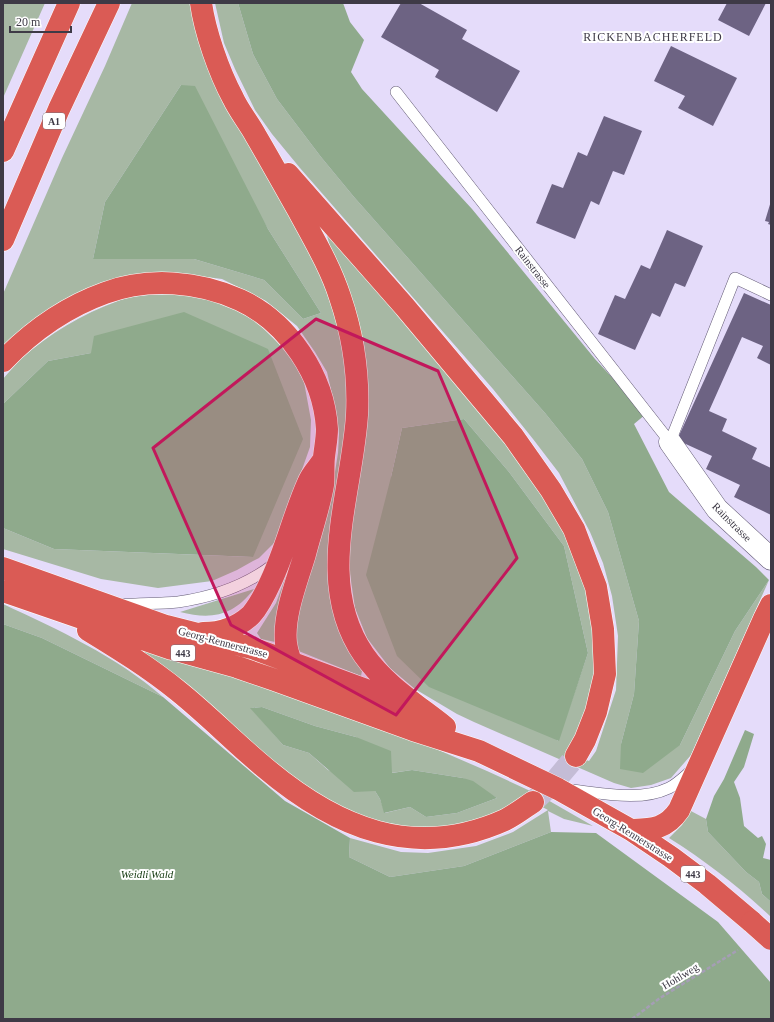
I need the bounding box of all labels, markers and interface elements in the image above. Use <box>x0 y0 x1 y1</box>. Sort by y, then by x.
scale bar <box>10 8 71 34</box>
text: 20 m <box>16 15 41 29</box>
district label: RICKENBACHERFELD <box>583 30 723 44</box>
road number: A1 <box>43 113 65 129</box>
street label: Rainstrasse <box>513 244 553 291</box>
street label: Rainstrasse <box>710 500 754 544</box>
street label: Georg-Rennerstrasse <box>177 624 269 660</box>
road number: 443 <box>171 645 195 661</box>
street label: Georg-Rennerstrasse <box>591 805 675 864</box>
road number: 443 <box>681 866 705 882</box>
park label: Weidli Wald <box>121 868 174 880</box>
street label: Hohlweg <box>660 960 701 992</box>

